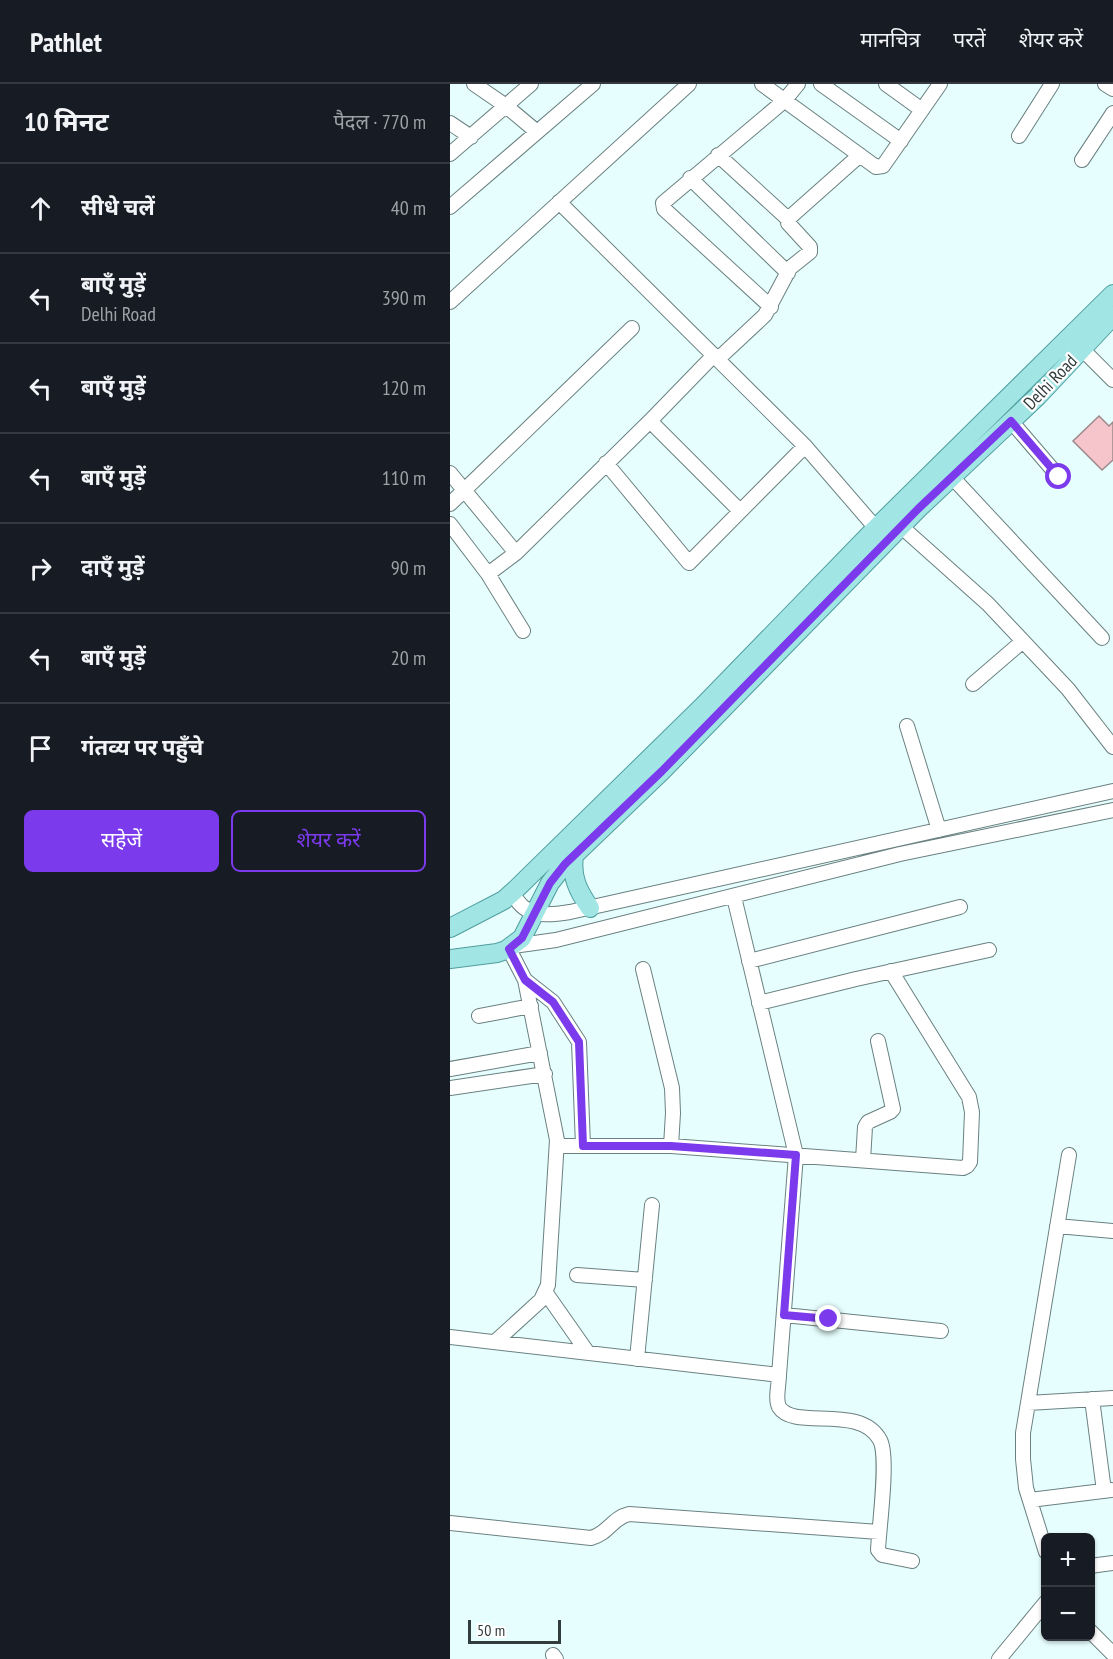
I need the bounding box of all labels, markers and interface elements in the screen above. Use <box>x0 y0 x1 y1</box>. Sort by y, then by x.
text: Pathlet <box>30 23 102 60</box>
text: मानचित्र <box>860 26 920 53</box>
text: परतें <box>953 26 986 53</box>
text: शेयर करें <box>1019 26 1083 53</box>
text: 10 मिनट <box>24 105 109 138</box>
text: पैदल · 770 m <box>333 109 426 135</box>
icon: ahead <box>24 192 57 225</box>
text: सीधे चलें <box>81 193 155 221</box>
text: 40 m <box>391 195 426 221</box>
text: बाएँ मुड़ें <box>81 270 146 298</box>
icon: left <box>24 282 57 315</box>
text: 390 m <box>382 285 426 311</box>
text: Delhi Road <box>81 301 156 327</box>
street label: Delhi Road <box>1018 350 1082 414</box>
icon: left <box>24 372 57 405</box>
text: बाएँ मुड़ें <box>81 373 146 401</box>
text: 120 m <box>382 375 426 401</box>
icon: left <box>24 462 57 495</box>
text: बाएँ मुड़ें <box>81 463 146 491</box>
route start <box>1045 463 1071 489</box>
text: 110 m <box>382 465 426 491</box>
icon: right <box>24 552 57 585</box>
text: दाएँ मुड़ें <box>81 553 145 581</box>
text: 90 m <box>391 555 426 581</box>
icon: left <box>24 642 57 675</box>
text: बाएँ मुड़ें <box>81 643 146 671</box>
text: 20 m <box>391 645 426 671</box>
icon: arrive <box>24 732 57 765</box>
text: गंतव्य पर पहुँचे <box>81 733 203 761</box>
button: सहेजें <box>24 810 219 872</box>
button: शेयर करें <box>231 810 426 872</box>
route end <box>815 1305 841 1331</box>
map controls <box>1041 1533 1095 1641</box>
button: + <box>1041 1533 1095 1587</box>
button: − <box>1041 1587 1095 1641</box>
scale bar <box>468 1617 561 1644</box>
text: 50 m <box>477 1620 505 1640</box>

